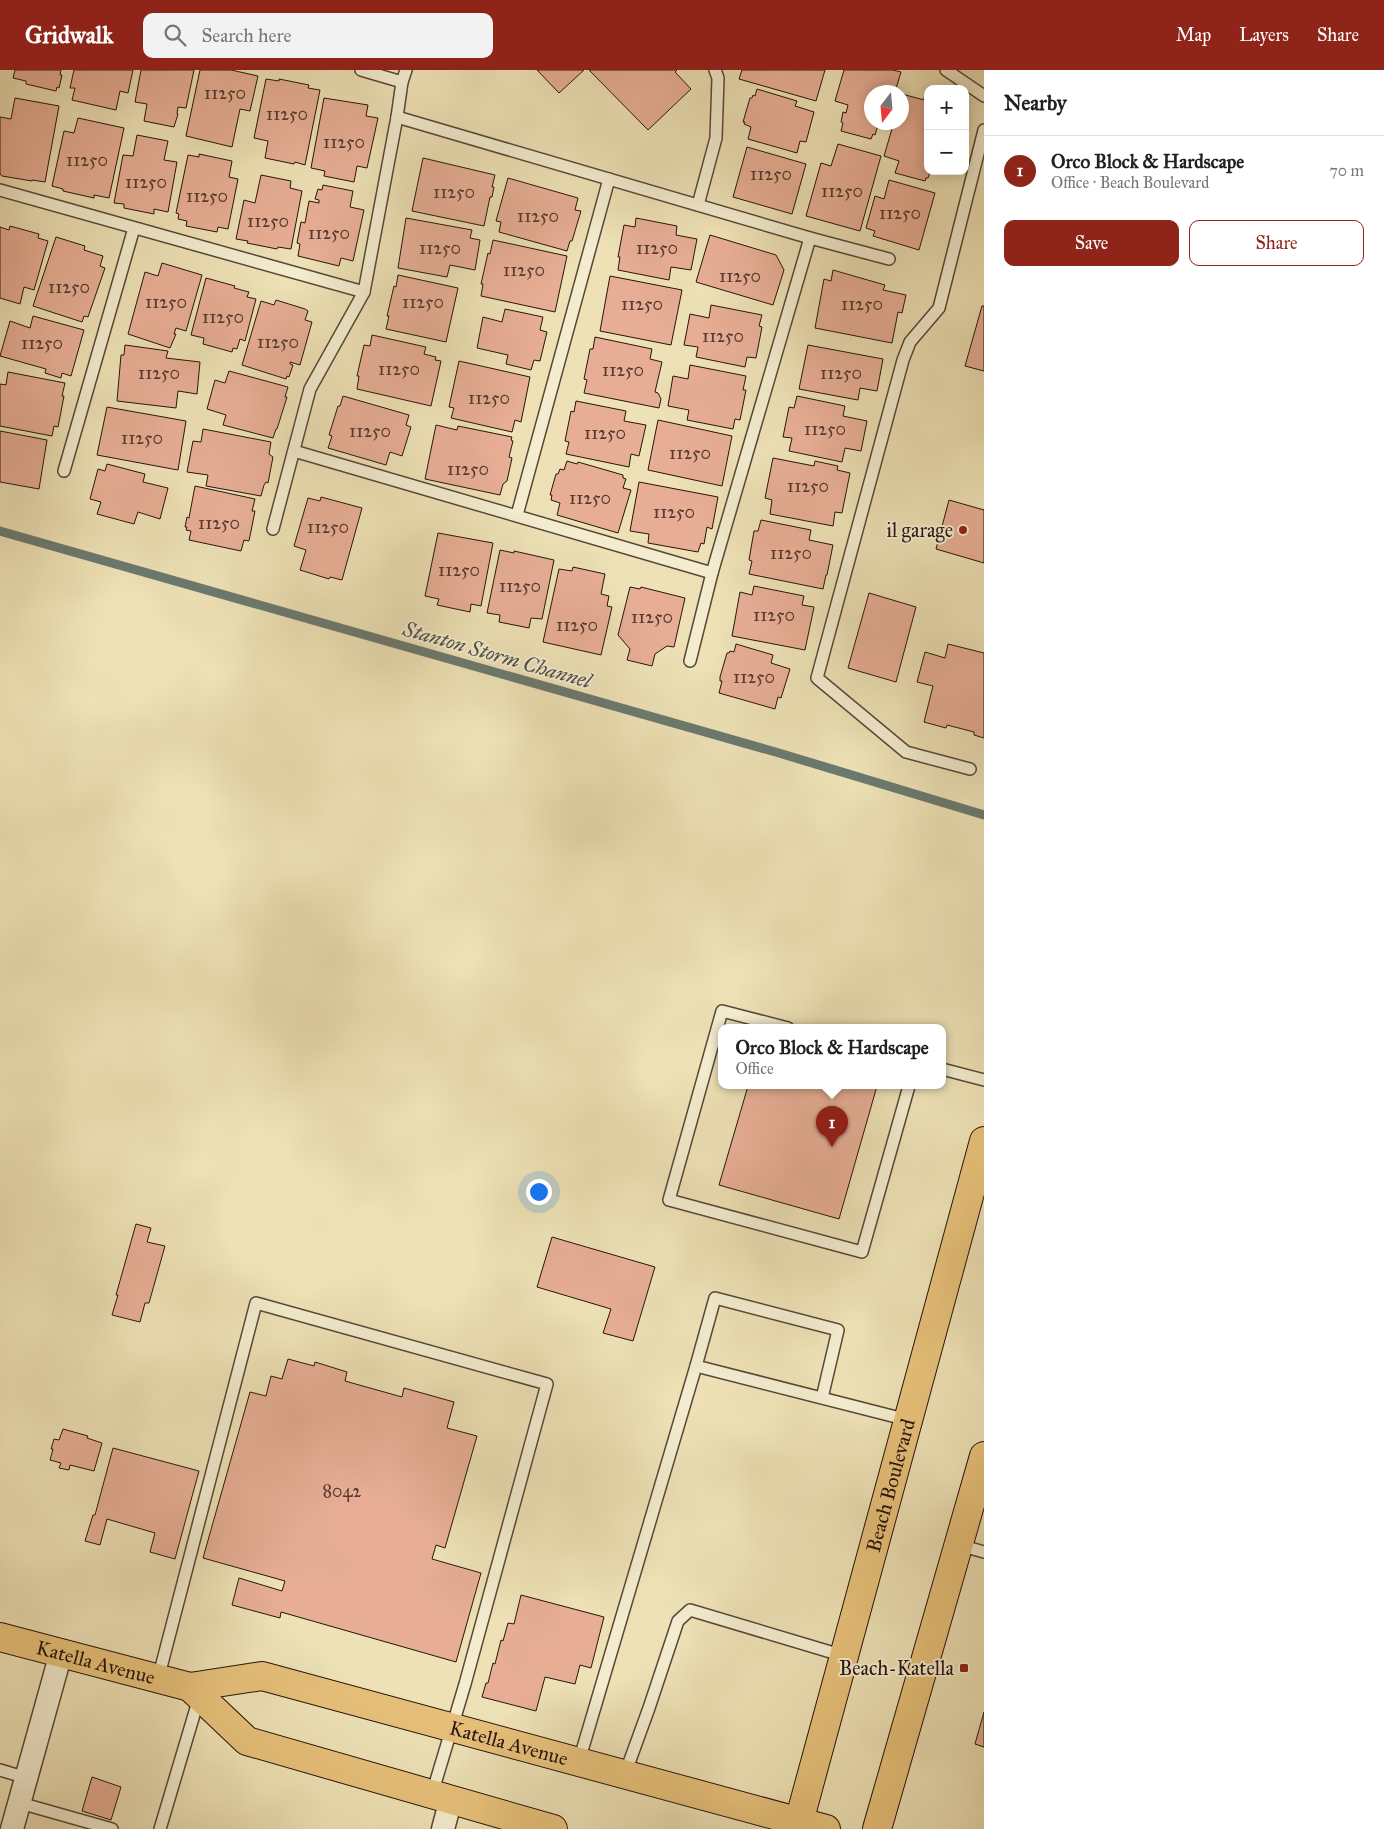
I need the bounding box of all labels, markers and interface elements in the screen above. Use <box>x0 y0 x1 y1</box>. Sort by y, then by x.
search box <box>143 13 493 58</box>
text: Gridwalk <box>25 20 113 50</box>
icon: search <box>161 21 189 49</box>
text: Search here <box>201 24 291 47</box>
text: Map <box>1176 24 1211 46</box>
text: Layers <box>1239 24 1289 46</box>
text: Share <box>1317 24 1359 46</box>
house number: 11250 <box>204 82 246 104</box>
north arrow <box>864 85 909 130</box>
map controls <box>924 85 969 175</box>
button: + <box>924 85 969 130</box>
text: Nearby <box>1004 90 1067 116</box>
house number: 11250 <box>266 103 308 125</box>
button: − <box>924 130 969 175</box>
house number: 11250 <box>323 131 365 153</box>
house number: 11250 <box>66 149 108 171</box>
text: Orco Block & Hardscape <box>1051 150 1244 173</box>
text: 1 <box>1017 161 1023 180</box>
text: 70 m <box>1329 161 1364 180</box>
house number: 11250 <box>750 163 792 185</box>
house number: 11250 <box>125 171 167 193</box>
text: Office · Beach Boulevard <box>1051 173 1209 192</box>
house number: 11250 <box>821 180 863 202</box>
house number: 11250 <box>433 181 475 203</box>
house number: 11250 <box>186 185 228 207</box>
house number: 11250 <box>879 202 921 224</box>
house number: 11250 <box>517 205 559 227</box>
house number: 11250 <box>247 210 289 232</box>
button: Save <box>1004 220 1179 266</box>
button: Share <box>1189 220 1364 266</box>
house number: 11250 <box>308 222 350 244</box>
house number: 11250 <box>419 237 461 259</box>
house number: 11250 <box>636 237 678 259</box>
house number: 11250 <box>503 259 545 281</box>
house number: 11250 <box>719 265 761 287</box>
house number: 11250 <box>48 276 90 298</box>
house number: 11250 <box>145 291 187 313</box>
house number: 11250 <box>402 291 444 313</box>
house number: 11250 <box>621 293 663 315</box>
house number: 11250 <box>841 293 883 315</box>
house number: 11250 <box>202 306 244 328</box>
house number: 11250 <box>702 325 744 347</box>
house number: 11250 <box>257 331 299 353</box>
house number: 11250 <box>21 332 63 354</box>
house number: 11250 <box>378 358 420 380</box>
house number: 11250 <box>602 359 644 381</box>
house number: 11250 <box>138 362 180 384</box>
house number: 11250 <box>820 362 862 384</box>
house number: 11250 <box>468 387 510 409</box>
house number: 11250 <box>804 418 846 440</box>
house number: 11250 <box>349 420 391 442</box>
house number: 11250 <box>584 422 626 444</box>
house number: 11250 <box>121 427 163 449</box>
house number: 11250 <box>669 442 711 464</box>
house number: 11250 <box>447 458 489 480</box>
house number: 11250 <box>787 475 829 497</box>
house number: 11250 <box>569 487 611 509</box>
house number: 11250 <box>653 501 695 523</box>
house number: 11250 <box>198 512 240 534</box>
house number: 11250 <box>307 516 349 538</box>
place label: il garage <box>886 518 953 543</box>
marker: il garage <box>957 524 969 536</box>
house number: 11250 <box>770 542 812 564</box>
house number: 11250 <box>438 559 480 581</box>
house number: 11250 <box>499 575 541 597</box>
house number: 11250 <box>753 604 795 626</box>
house number: 11250 <box>631 606 673 628</box>
house number: 11250 <box>556 614 598 636</box>
water label: Stanton Storm Channel <box>399 615 596 695</box>
house number: 11250 <box>733 666 775 688</box>
popup <box>718 1024 946 1089</box>
text: Orco Block & Hardscape <box>735 1036 929 1059</box>
text: Office <box>735 1059 774 1078</box>
pin: 1 <box>816 1106 848 1147</box>
your location <box>526 1179 552 1205</box>
street label: Beach Boulevard <box>861 1416 920 1555</box>
house number: 8042 <box>323 1480 362 1502</box>
street label: Katella Avenue <box>34 1635 158 1689</box>
place label: Beach-Katella <box>839 1656 955 1680</box>
marker: Beach-Katella <box>958 1662 970 1674</box>
street label: Katella Avenue <box>447 1715 571 1770</box>

